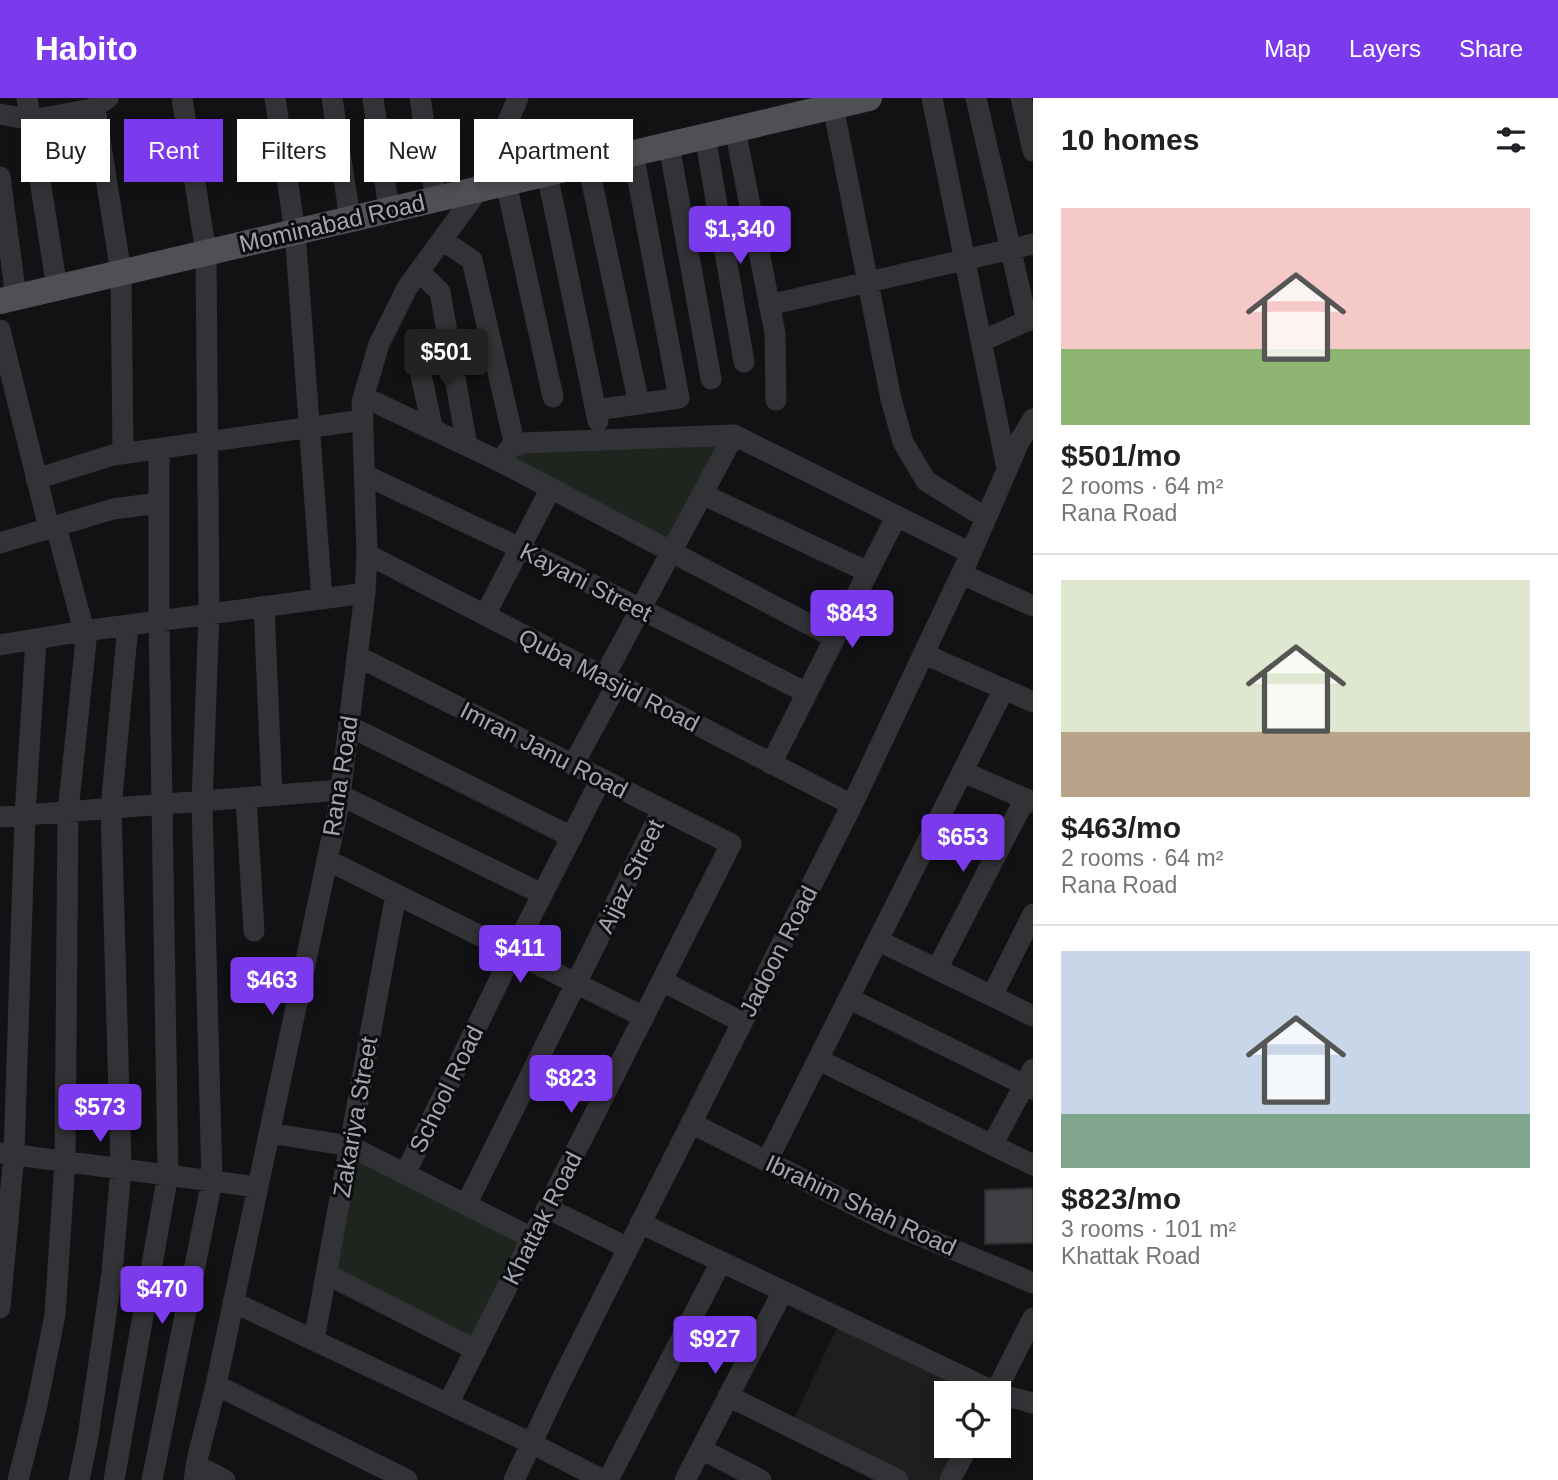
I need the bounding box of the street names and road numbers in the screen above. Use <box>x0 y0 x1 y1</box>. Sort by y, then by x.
street label: Mominabad Road <box>237 189 427 257</box>
street label: Kayani Street <box>516 537 657 627</box>
street label: Quba Masjid Road <box>514 623 704 737</box>
street label: Imran Janu Road <box>456 696 632 804</box>
street label: Rana Road <box>317 714 363 838</box>
street label: Aijaz Street <box>591 815 669 937</box>
street label: Jadoon Road <box>734 881 822 1021</box>
street label: School Road <box>404 1021 488 1157</box>
street label: Zakariya Street <box>328 1034 382 1199</box>
street label: Khattak Road <box>497 1147 587 1289</box>
street label: Ibrahim Shah Road <box>762 1149 960 1261</box>

